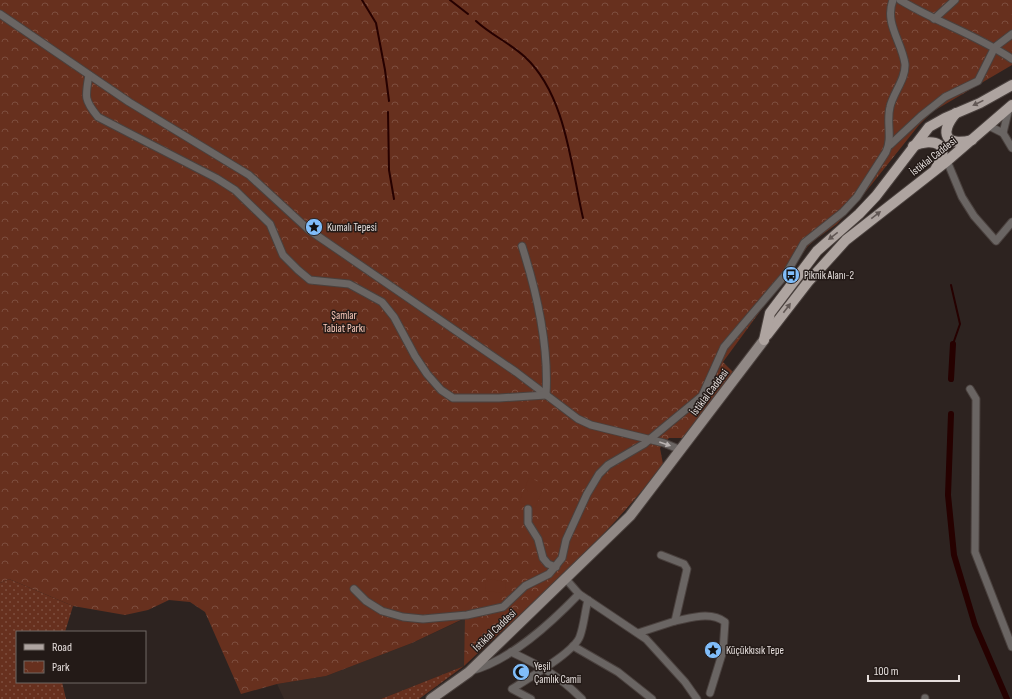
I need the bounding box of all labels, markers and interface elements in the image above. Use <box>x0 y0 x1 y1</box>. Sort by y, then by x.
one-way arrow <box>972 100 983 106</box>
street label: İstiklal Caddesi <box>907 134 959 178</box>
one-way arrow <box>871 211 882 219</box>
place icon: Kumalı Tepesi <box>304 217 324 237</box>
place label: Kumalı Tepesi <box>327 221 377 234</box>
one-way arrow <box>828 232 839 241</box>
bus stop icon: Piknik Alanı-2 <box>781 265 801 285</box>
place label: Piknik Alanı-2 <box>804 269 855 282</box>
one-way arrow <box>782 303 791 314</box>
park label: Şamlar Tabiat Parkı <box>323 309 365 335</box>
street label: İstiklal Caddesi <box>687 366 731 418</box>
one-way arrow <box>659 442 671 448</box>
street label: İstiklal Caddesi <box>469 606 519 654</box>
legend <box>16 631 146 683</box>
text: Road <box>52 640 72 655</box>
place icon: Küçükkısık Tepe <box>703 640 723 660</box>
place label: Küçükkısık Tepe <box>726 644 784 657</box>
scale bar <box>868 657 959 683</box>
text: Park <box>52 660 70 675</box>
place label: Yeşil Çamlık Camii <box>534 660 581 686</box>
mosque icon: Yeşil Çamlık Camii <box>511 662 531 682</box>
text: 100 m <box>874 664 899 679</box>

